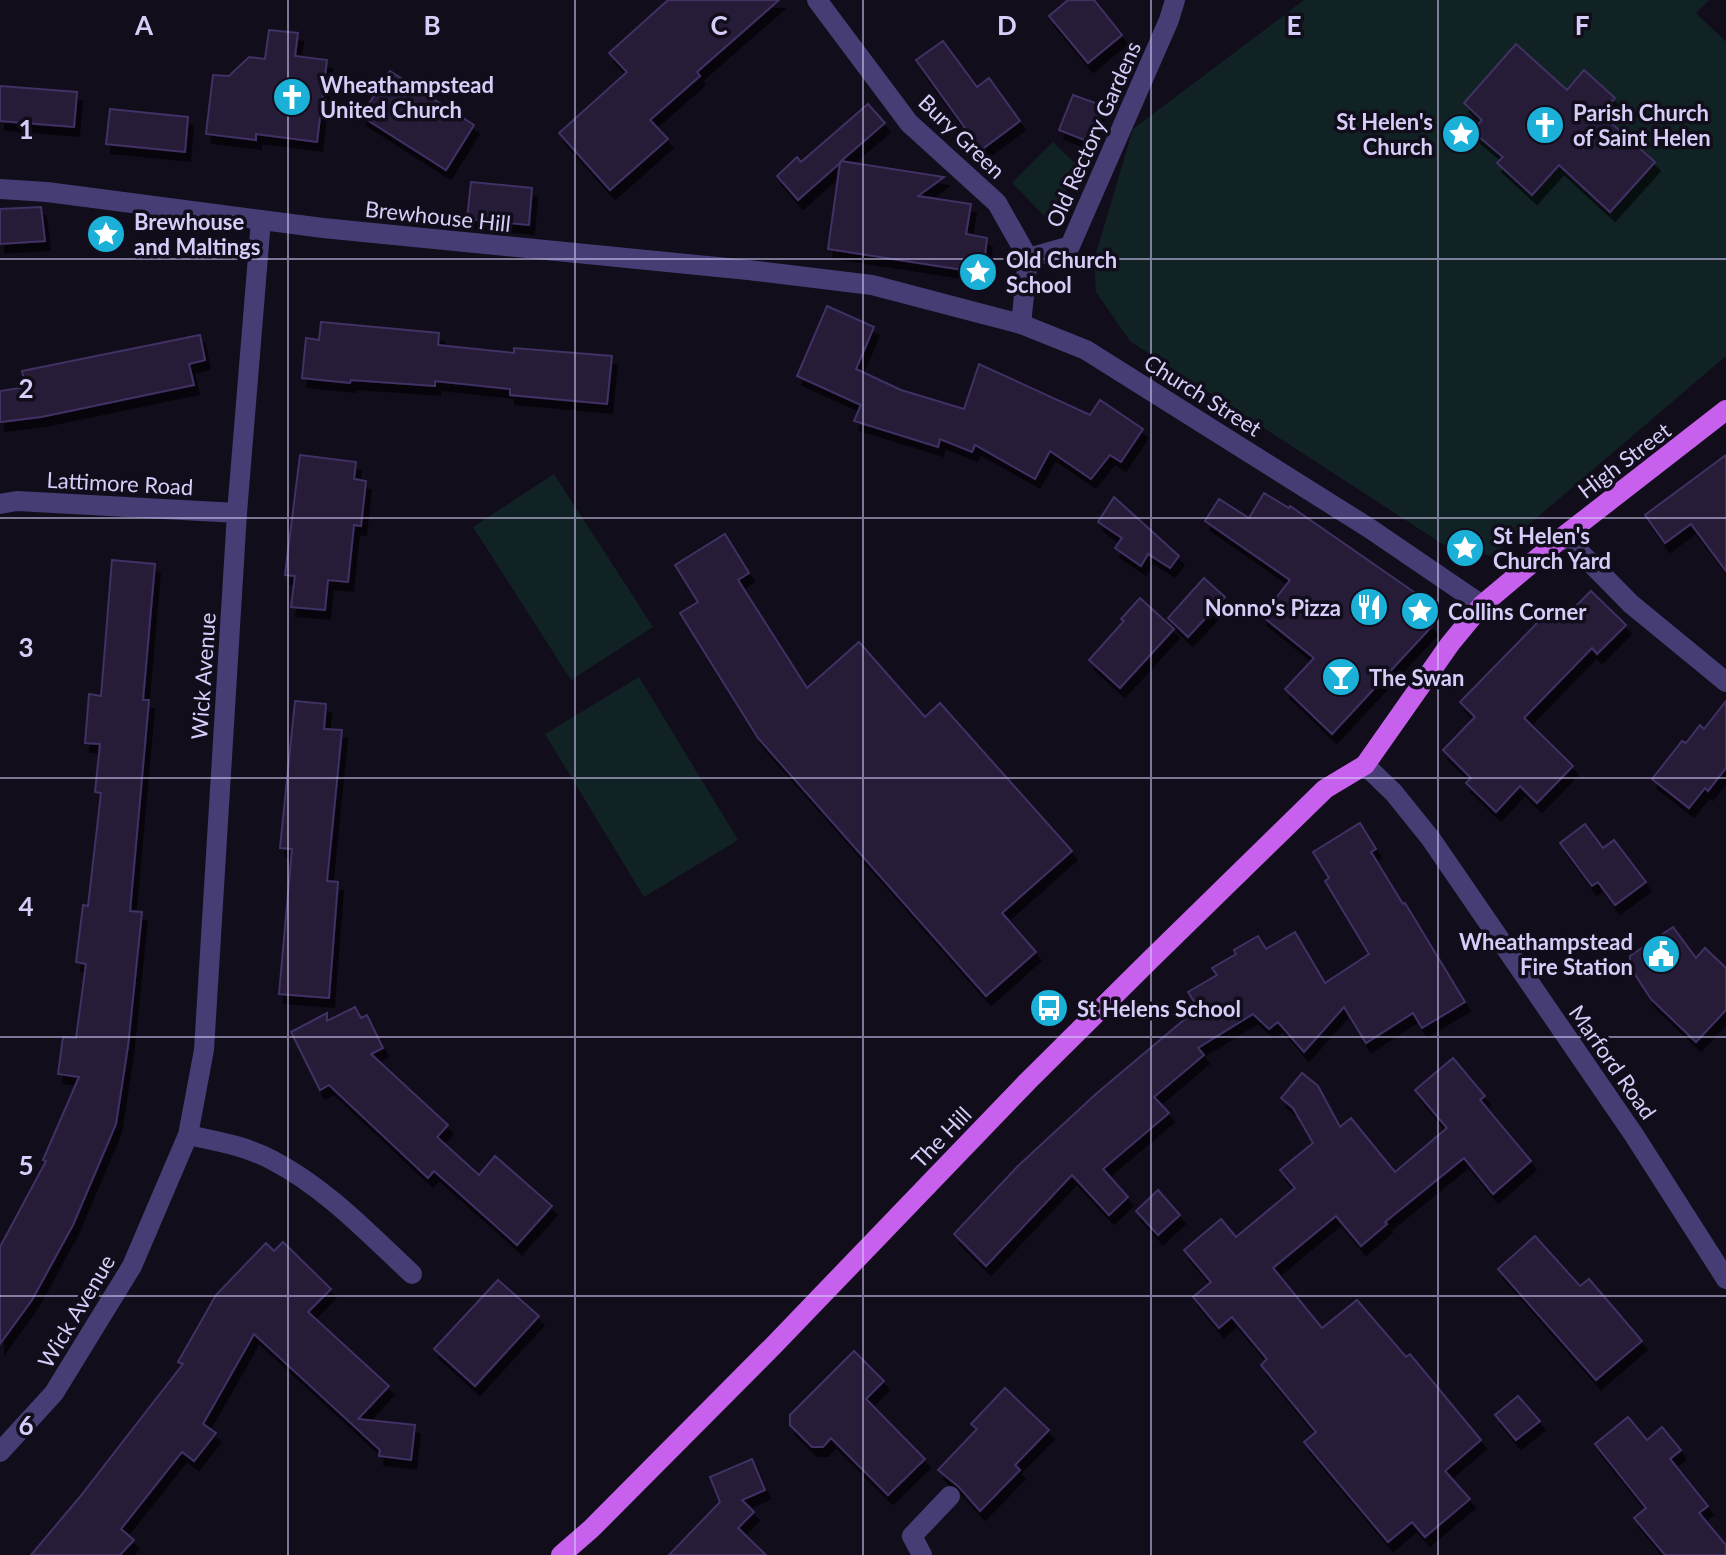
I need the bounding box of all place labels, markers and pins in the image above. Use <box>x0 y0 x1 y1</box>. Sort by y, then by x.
place label: Wheathampstead United Church <box>320 71 494 123</box>
church icon: Wheathampstead United Church <box>271 76 313 118</box>
place label: Parish Church of Saint Helen <box>1573 99 1711 151</box>
church icon: Parish Church of Saint Helen <box>1524 104 1566 146</box>
place label: St Helen's Church <box>1336 108 1433 160</box>
place icon: St Helen's Church <box>1440 113 1482 155</box>
place label: Brewhouse and Maltings <box>134 208 260 260</box>
place icon: Brewhouse and Maltings <box>85 213 127 255</box>
place label: Old Church School <box>1006 246 1117 298</box>
place icon: Old Church School <box>957 251 999 293</box>
place label: St Helen's Church Yard <box>1493 522 1611 574</box>
place icon: St Helen's Church Yard <box>1444 527 1486 569</box>
restaurant icon: Nonno's Pizza <box>1348 586 1390 628</box>
place icon: Collins Corner <box>1399 590 1441 632</box>
place label: Nonno's Pizza <box>1205 594 1341 621</box>
place label: Collins Corner <box>1448 598 1587 625</box>
bar icon: The Swan <box>1320 656 1362 698</box>
place label: The Swan <box>1369 664 1464 691</box>
place label: Wheathampstead Fire Station <box>1459 928 1633 980</box>
public building icon: Wheathampstead Fire Station <box>1640 933 1682 975</box>
bus stop icon: St Helens School <box>1028 987 1070 1029</box>
place label: St Helens School <box>1077 995 1241 1022</box>

